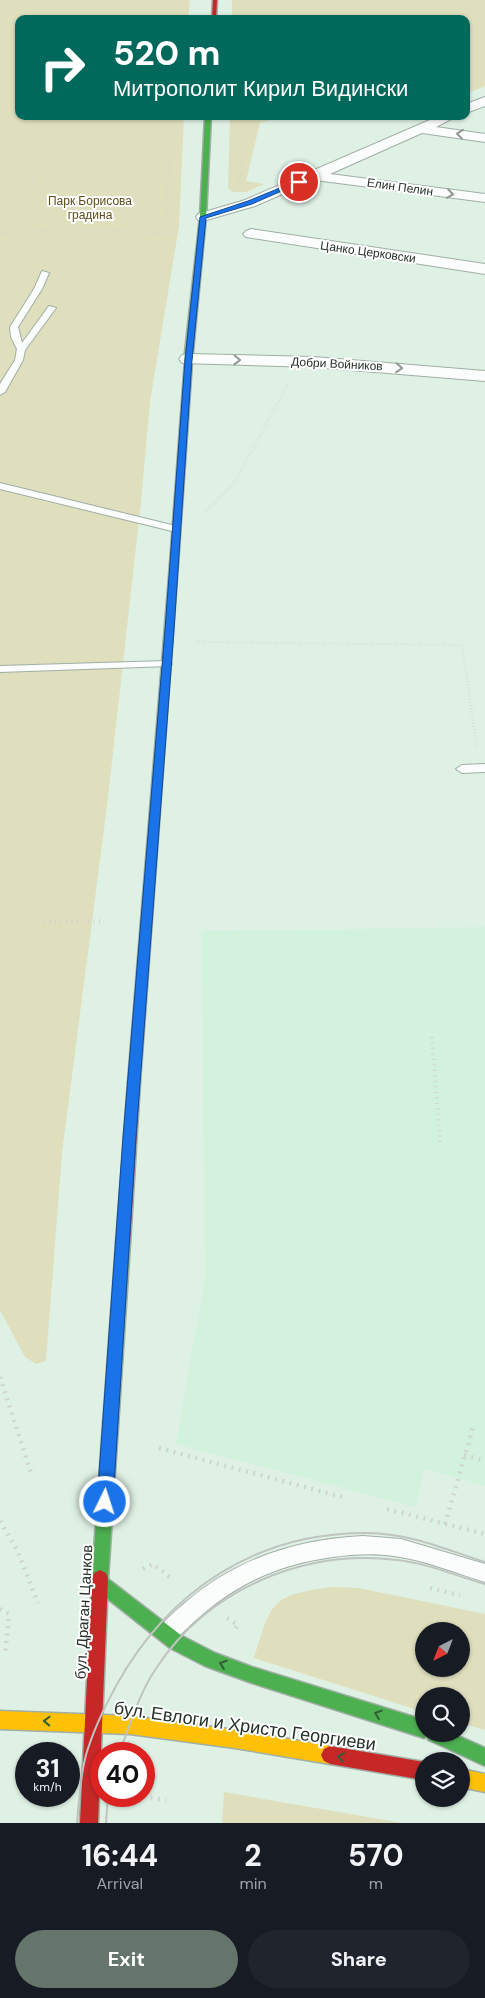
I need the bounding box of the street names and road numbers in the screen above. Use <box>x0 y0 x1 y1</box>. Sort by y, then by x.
street label: Елин Пелин <box>366 174 434 200</box>
street label: Цанко Церковски <box>319 237 417 267</box>
street label: Добри Войников <box>291 354 383 374</box>
street label: бул. Драган Цанков <box>70 1544 98 1680</box>
street label: бул. Евлоги и Христо Георгиеви <box>112 1696 378 1756</box>

